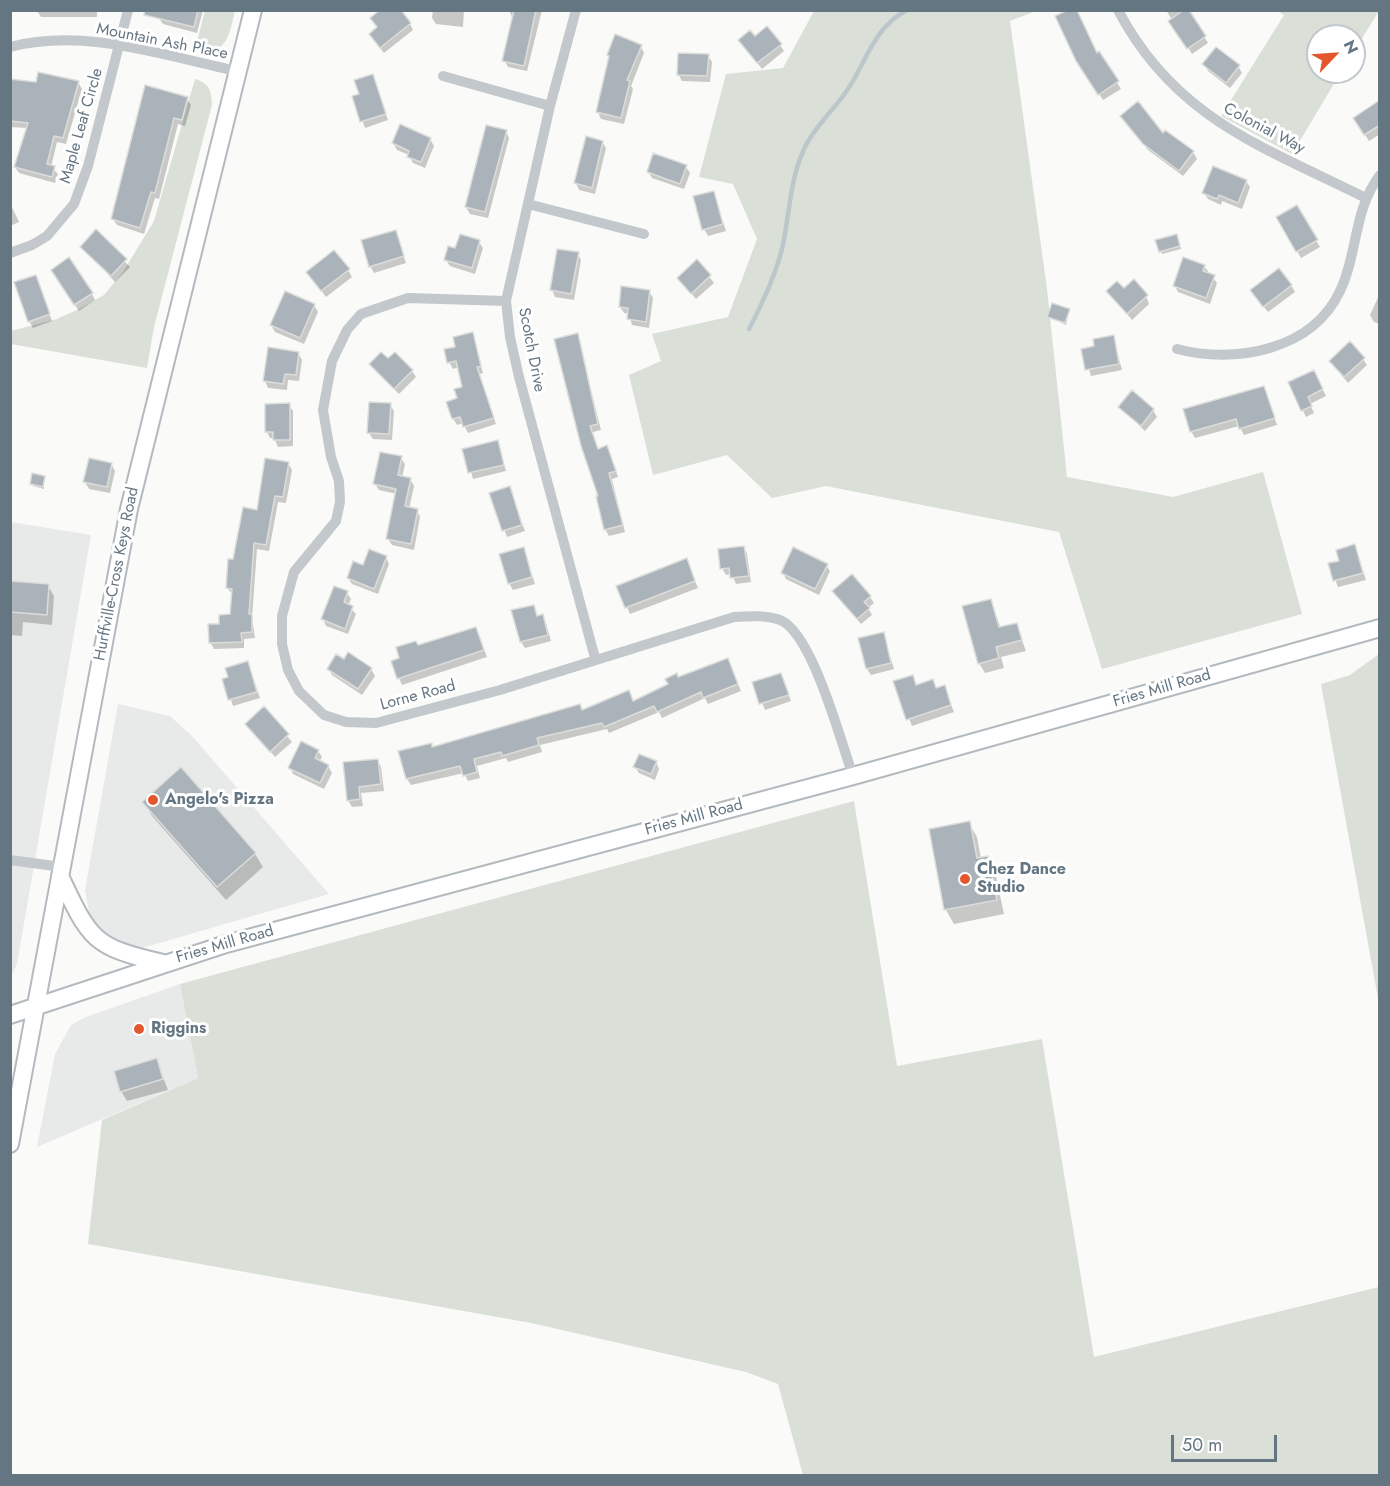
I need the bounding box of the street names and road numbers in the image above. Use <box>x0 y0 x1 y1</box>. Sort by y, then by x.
street label: Mountain Ash Place <box>95 20 229 64</box>
street label: Maple Leaf Circle <box>56 66 108 186</box>
street label: Colonial Way <box>1220 99 1308 159</box>
street label: Scotch Drive <box>513 306 549 394</box>
street label: Hurffville-Cross Keys Road <box>91 485 143 663</box>
street label: Fries Mill Road <box>1111 666 1213 712</box>
street label: Lorne Road <box>378 677 458 715</box>
street label: Fries Mill Road <box>643 796 745 840</box>
street label: Fries Mill Road <box>174 922 276 968</box>

